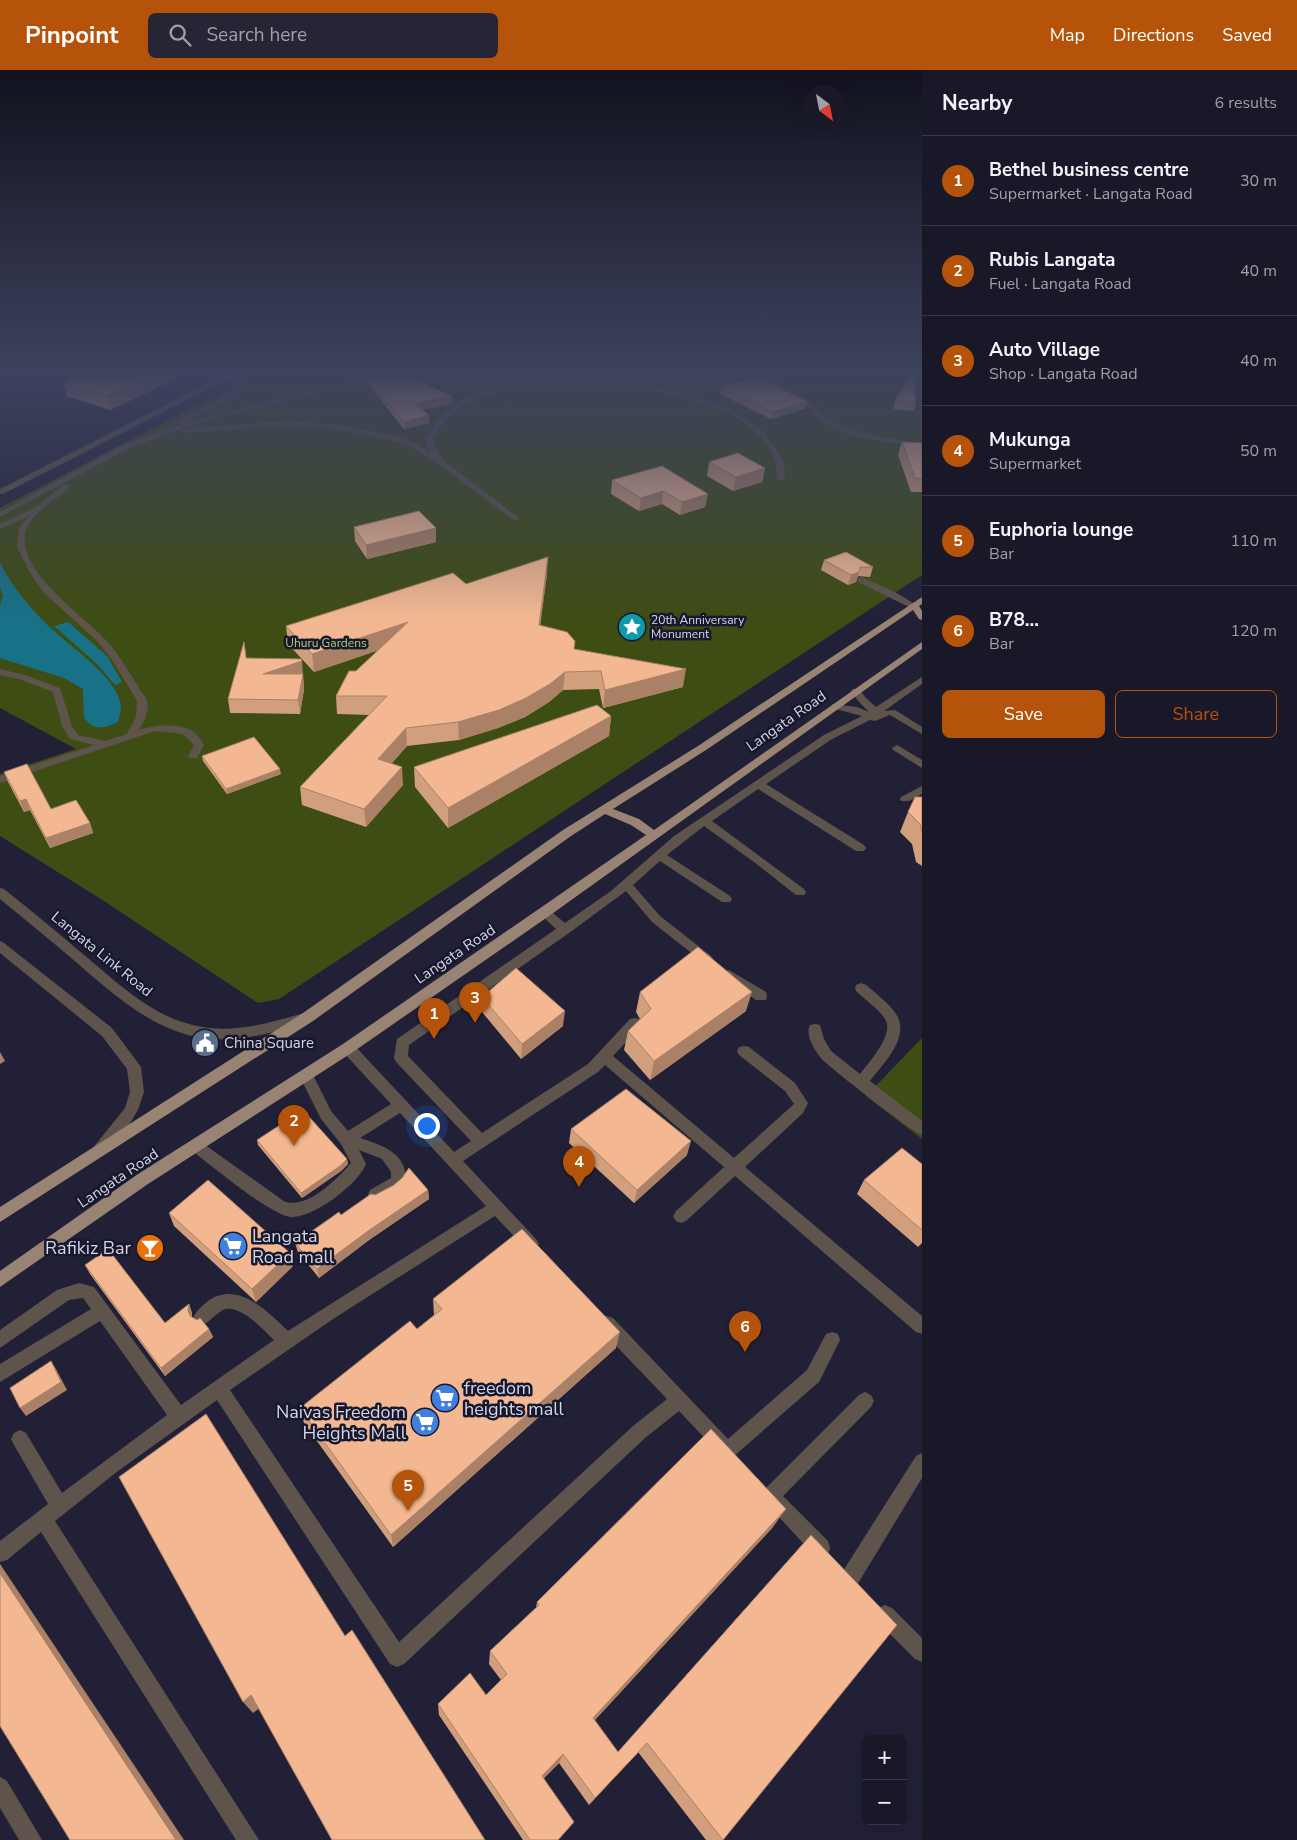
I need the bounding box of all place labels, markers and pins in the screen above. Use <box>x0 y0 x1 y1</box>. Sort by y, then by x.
place icon: 20th Anniversary Monument <box>617 612 647 642</box>
place label: 20th Anniversary Monument <box>651 612 745 642</box>
pin: 3 <box>459 982 491 1023</box>
pin: 1 <box>418 998 450 1039</box>
public building icon: China Square <box>190 1028 220 1058</box>
place label: China Square <box>224 1033 314 1053</box>
pin: 2 <box>278 1105 310 1146</box>
pin: 4 <box>563 1146 595 1187</box>
place label: Langata Road mall <box>252 1224 335 1269</box>
supermarket icon: Langata Road mall <box>218 1231 248 1261</box>
bar icon: Rafikiz Bar <box>135 1233 165 1263</box>
place label: Rafikiz Bar <box>45 1236 132 1260</box>
pin: 6 <box>729 1311 761 1352</box>
place label: freedom heights mall <box>464 1376 565 1421</box>
supermarket icon: freedom heights mall <box>430 1383 460 1413</box>
place label: Naivas Freedom Heights Mall <box>276 1400 407 1445</box>
supermarket icon: Naivas Freedom Heights Mall <box>410 1407 440 1437</box>
pin: 5 <box>392 1470 424 1511</box>

